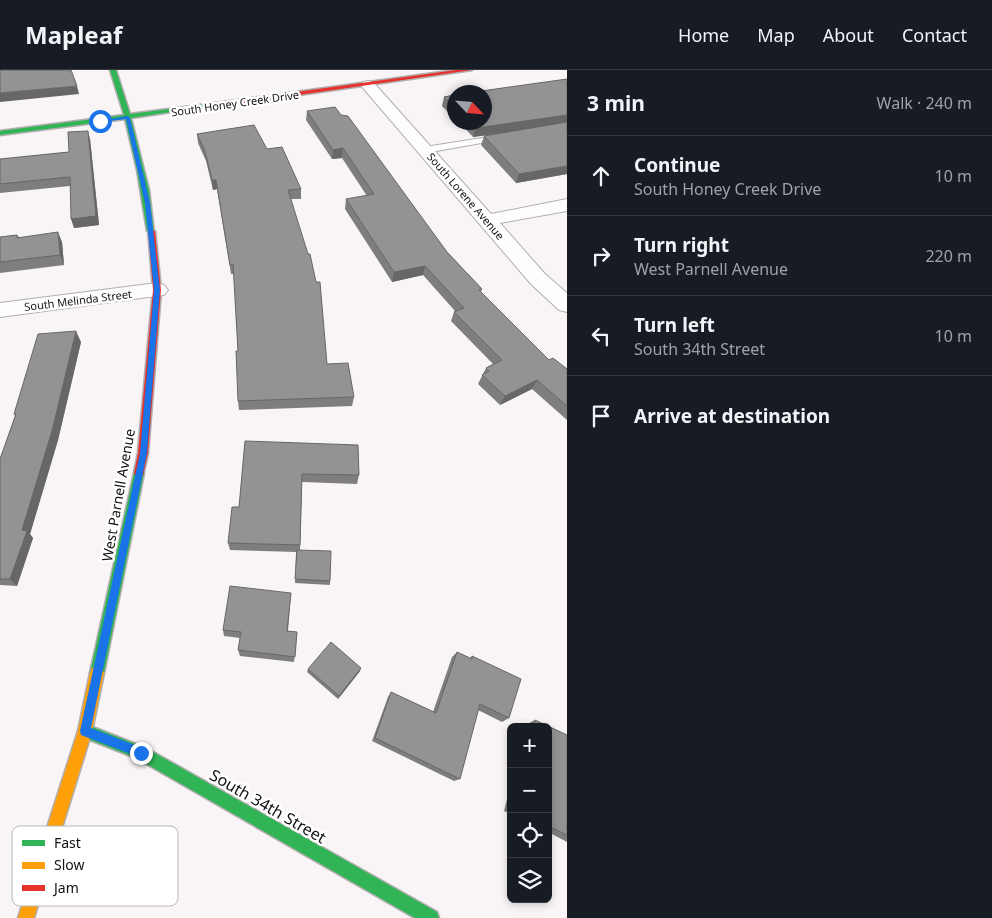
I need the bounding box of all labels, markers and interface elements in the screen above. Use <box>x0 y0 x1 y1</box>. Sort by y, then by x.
text: Mapleaf <box>25 18 122 51</box>
text: Home <box>678 23 729 47</box>
text: Map <box>757 23 795 47</box>
text: About <box>823 23 874 47</box>
text: Contact <box>902 23 967 47</box>
north arrow <box>447 85 492 130</box>
street label: South Honey Creek Drive <box>170 87 300 119</box>
text: 3 min <box>587 89 645 117</box>
text: Walk · 240 m <box>877 92 972 114</box>
route start <box>89 110 112 133</box>
street label: South Lorene Avenue <box>424 149 508 243</box>
text: Continue <box>634 152 720 178</box>
icon: ahead <box>587 162 615 190</box>
text: 10 m <box>935 165 972 187</box>
text: South Honey Creek Drive <box>634 178 821 200</box>
text: Turn right <box>634 232 729 258</box>
icon: right <box>587 242 615 270</box>
text: 220 m <box>925 245 972 267</box>
text: West Parnell Avenue <box>634 258 788 280</box>
street label: South Melinda Street <box>23 286 133 314</box>
text: Turn left <box>634 312 715 338</box>
icon: left <box>587 322 615 350</box>
text: 10 m <box>935 325 972 347</box>
text: South 34th Street <box>634 338 765 360</box>
icon: arrive <box>587 402 615 430</box>
text: Arrive at destination <box>634 403 830 429</box>
street label: West Parnell Avenue <box>97 427 139 563</box>
map controls <box>507 723 552 903</box>
button: + <box>507 723 552 768</box>
route end <box>130 742 153 765</box>
street label: South 34th Street <box>206 764 330 848</box>
button: − <box>507 768 552 813</box>
button: locate <box>507 813 552 858</box>
legend <box>12 826 178 906</box>
text: Fast <box>54 833 81 852</box>
text: Slow <box>54 855 85 874</box>
button: layers <box>507 858 552 903</box>
text: Jam <box>52 878 79 897</box>

